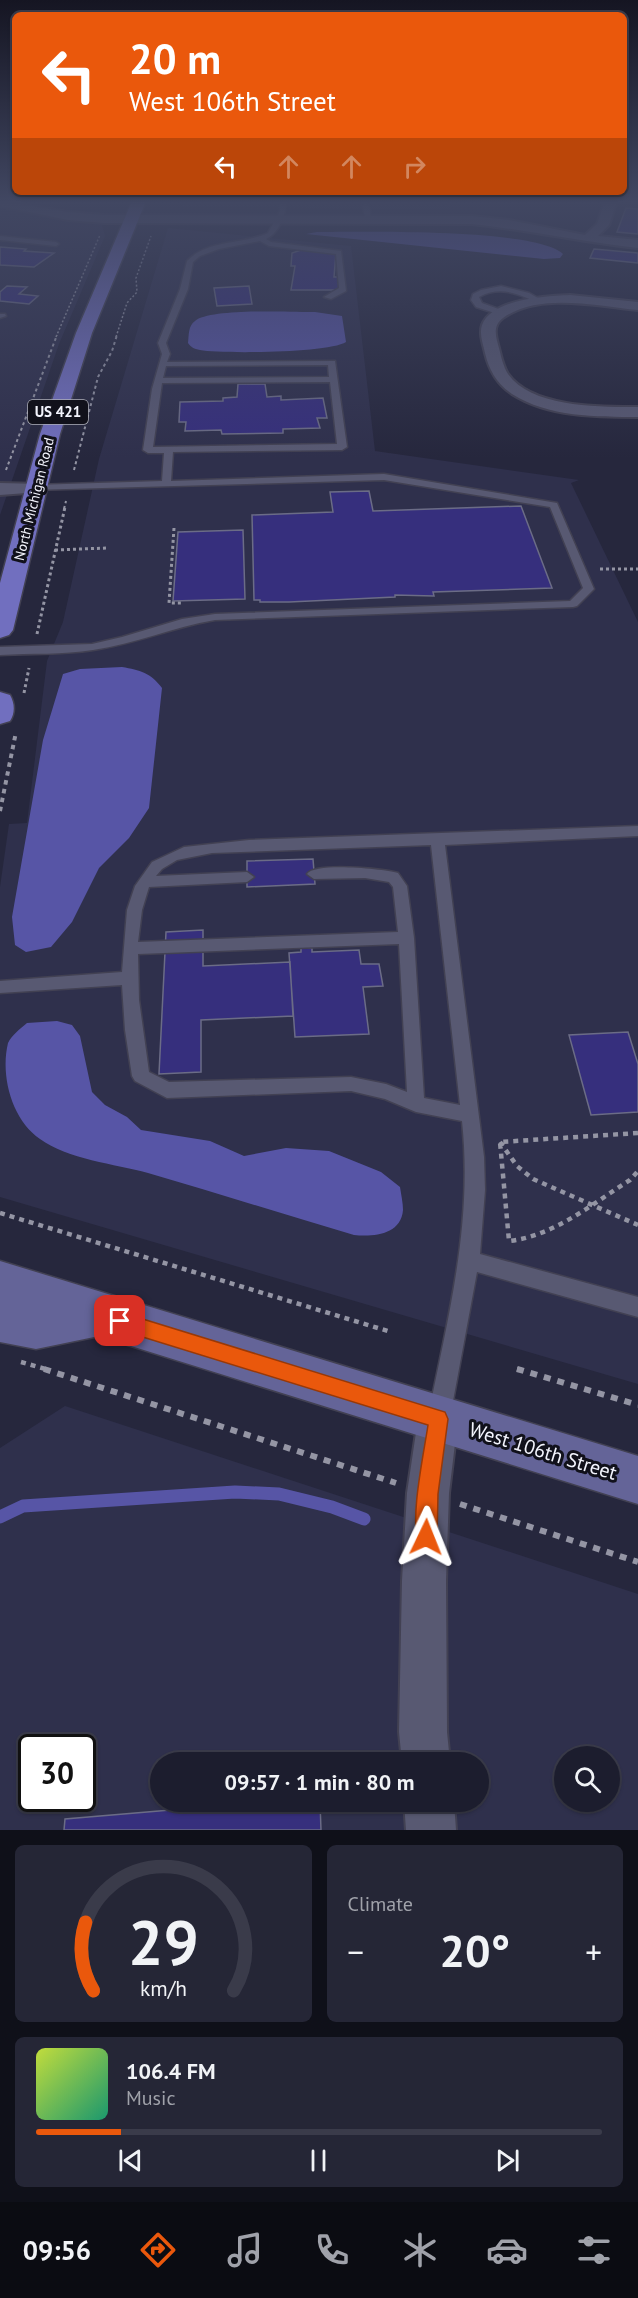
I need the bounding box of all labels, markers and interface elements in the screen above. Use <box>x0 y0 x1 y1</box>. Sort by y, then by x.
text: 20 m <box>129 31 221 86</box>
icon: left <box>30 36 108 114</box>
text: West 106th Street <box>129 84 336 118</box>
icon: left <box>209 150 242 183</box>
icon: ahead <box>272 150 305 183</box>
icon: ahead <box>335 150 368 183</box>
icon: right <box>398 150 431 183</box>
road number: US 421 <box>28 400 88 424</box>
street label: North Michigan Road <box>10 436 58 562</box>
pin <box>94 1295 145 1346</box>
icon: arrive <box>103 1304 136 1337</box>
street label: West 106th Street <box>466 1416 620 1486</box>
position arrow <box>394 1505 458 1569</box>
speed limit sign: 30 <box>18 1734 96 1812</box>
map controls <box>554 1746 620 1812</box>
button: search <box>554 1746 620 1812</box>
text: 09:57 · 1 min · 80 m <box>225 1768 414 1796</box>
text: Climate <box>348 1891 413 1917</box>
text: 29 <box>128 1901 199 1982</box>
text: 20° <box>439 1921 510 1979</box>
text: − <box>348 1930 364 1973</box>
text: + <box>585 1930 602 1973</box>
text: km/h <box>140 1974 187 2002</box>
text: 106.4 FM <box>126 2057 216 2085</box>
text: Music <box>126 2085 175 2111</box>
icon: previous <box>114 2144 147 2177</box>
icon: pause <box>302 2144 335 2177</box>
icon: next <box>491 2144 524 2177</box>
icon: directions <box>137 2229 179 2271</box>
icon: music <box>224 2229 266 2271</box>
icon: phone <box>311 2229 353 2271</box>
icon: climate <box>399 2229 441 2271</box>
icon: car <box>486 2229 528 2271</box>
icon: filters <box>573 2229 615 2271</box>
text: 09:56 <box>23 2233 91 2267</box>

